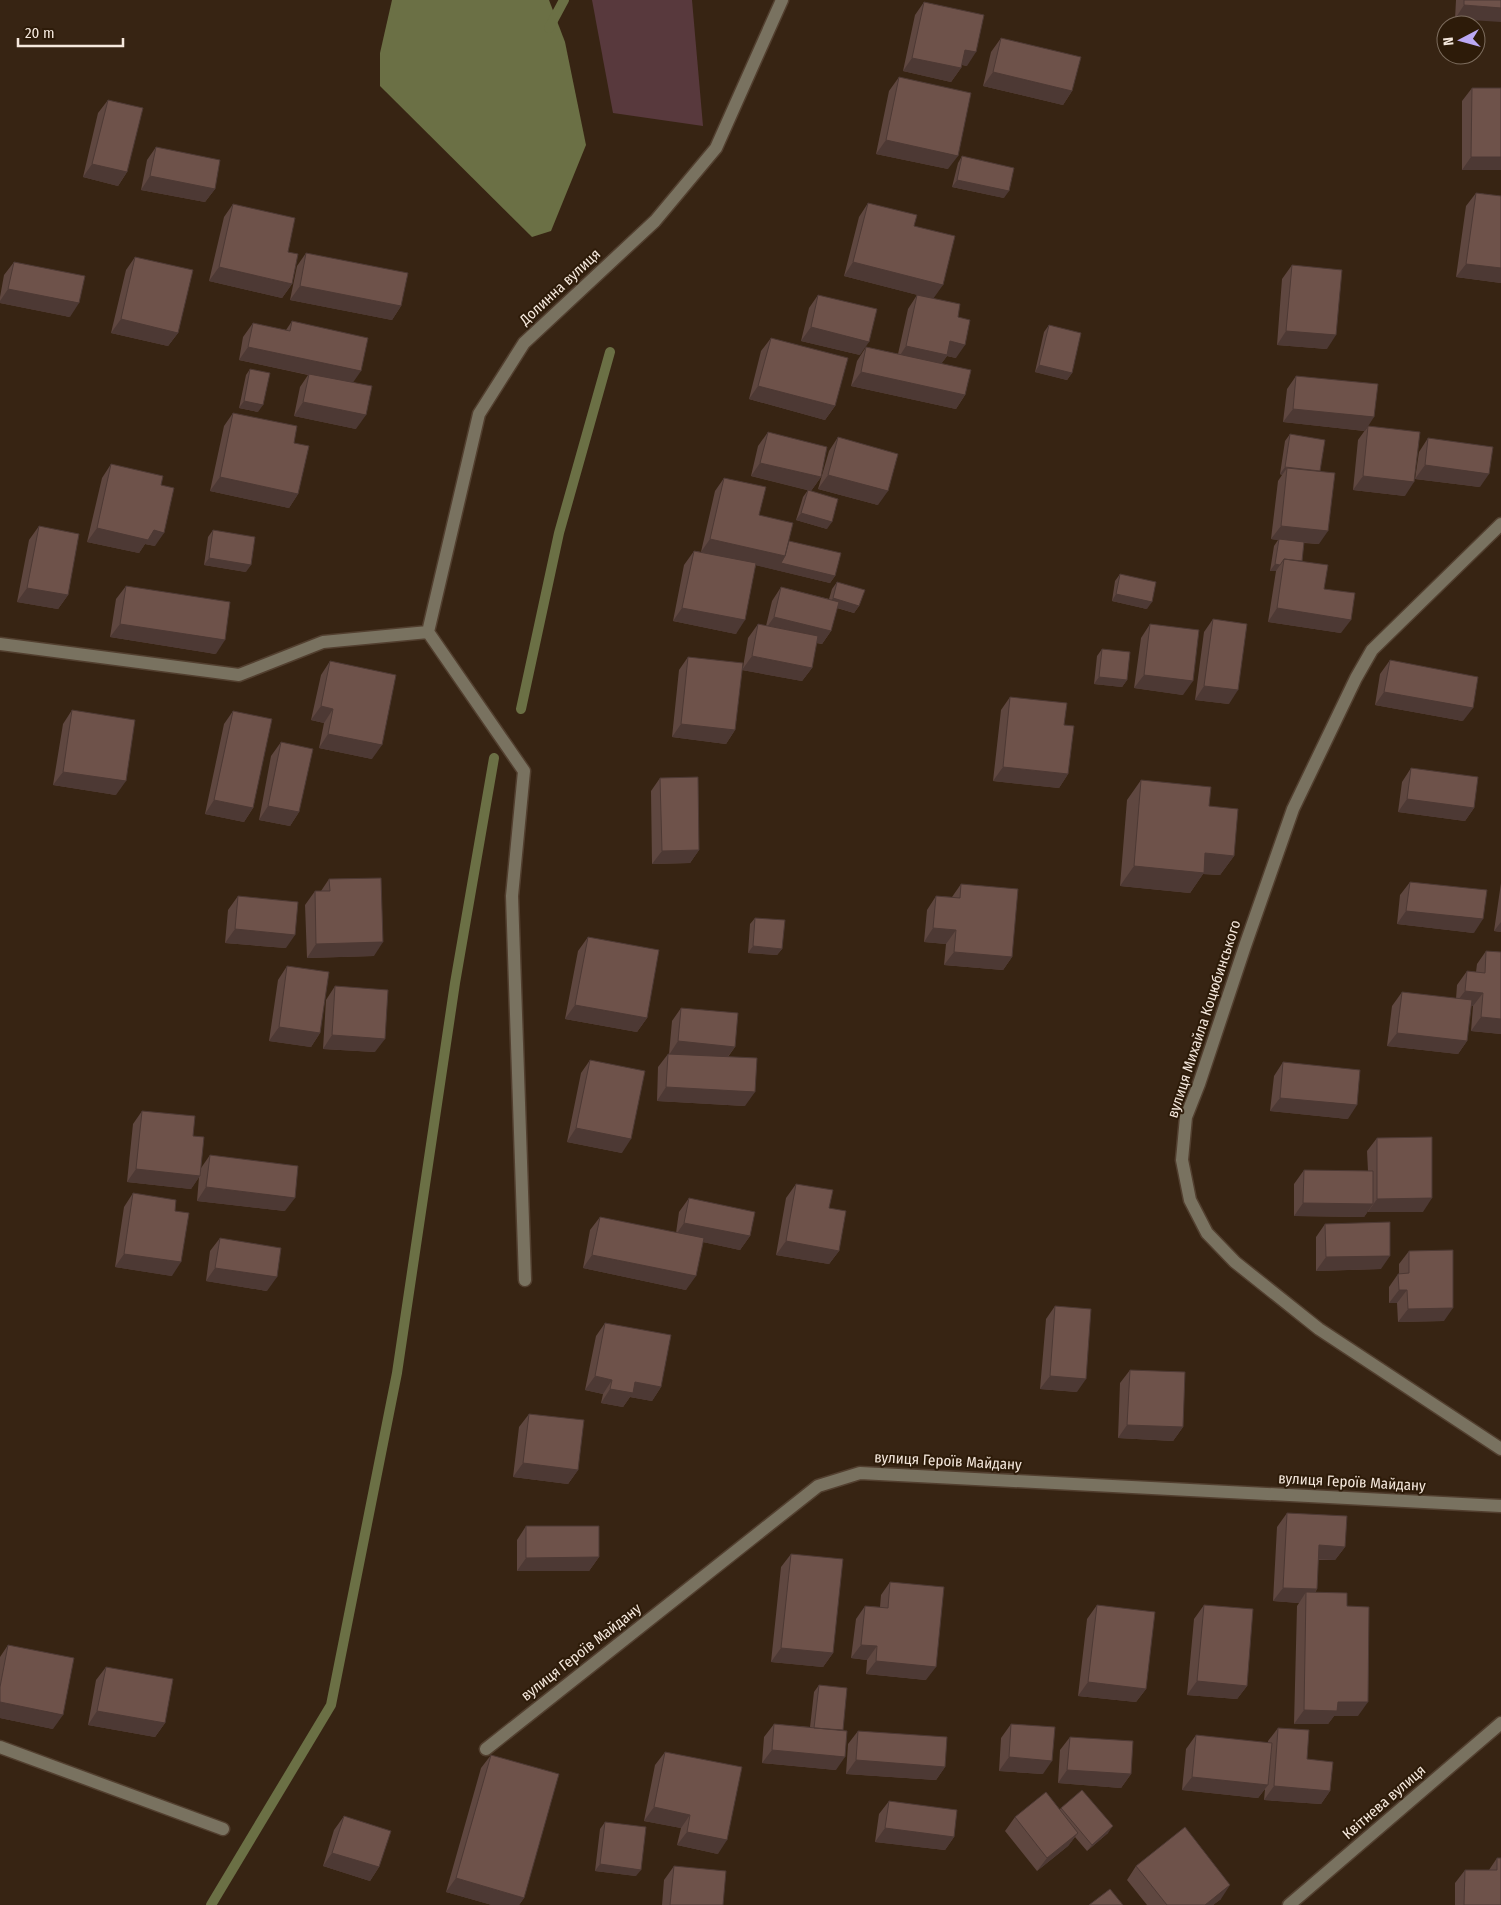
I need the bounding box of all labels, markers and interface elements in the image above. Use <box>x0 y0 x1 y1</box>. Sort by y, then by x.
scale bar <box>18 15 122 47</box>
north arrow <box>1436 15 1486 65</box>
text: 20 m <box>25 24 55 42</box>
text: N <box>1440 36 1457 46</box>
street label: Долинна вулиця <box>515 245 604 330</box>
street label: вулиця Михайла Коцюбинського <box>1163 918 1245 1120</box>
street label: вулиця Героїв Майдану <box>874 1448 1023 1474</box>
street label: вулиця Героїв Майдану <box>1278 1469 1427 1495</box>
street label: вулиця Героїв Майдану <box>517 1599 645 1705</box>
street label: Квітнева вулиця <box>1339 1761 1429 1843</box>

